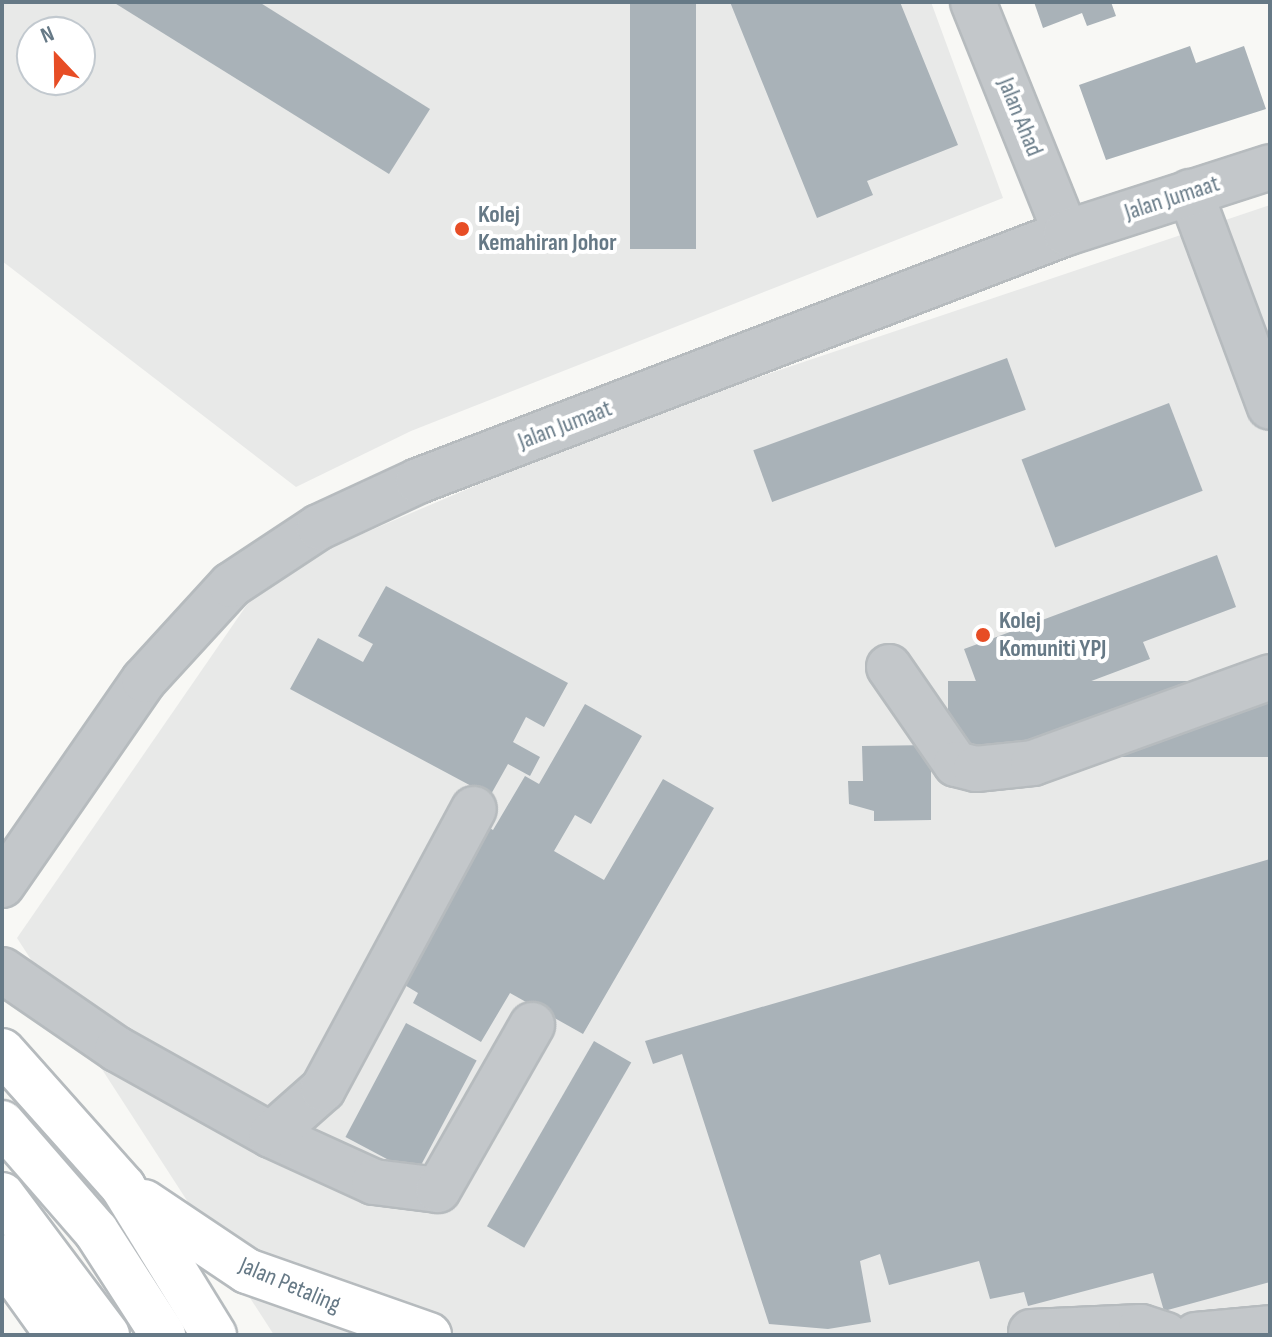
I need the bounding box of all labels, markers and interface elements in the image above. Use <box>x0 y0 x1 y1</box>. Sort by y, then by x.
north arrow <box>16 16 96 96</box>
text: N <box>37 20 58 50</box>
street label: Jalan Ahad <box>991 74 1049 160</box>
street label: Jalan Jumaat <box>1121 169 1223 227</box>
place label: Kolej Kemahiran Johor <box>478 201 617 257</box>
marker: Kolej Kemahiran Johor <box>453 220 471 238</box>
street label: Jalan Jumaat <box>514 394 616 456</box>
place label: Kolej Komuniti YPJ <box>999 607 1106 663</box>
marker: Kolej Komuniti YPJ <box>974 626 992 644</box>
street label: Jalan Petaling <box>235 1251 345 1319</box>

